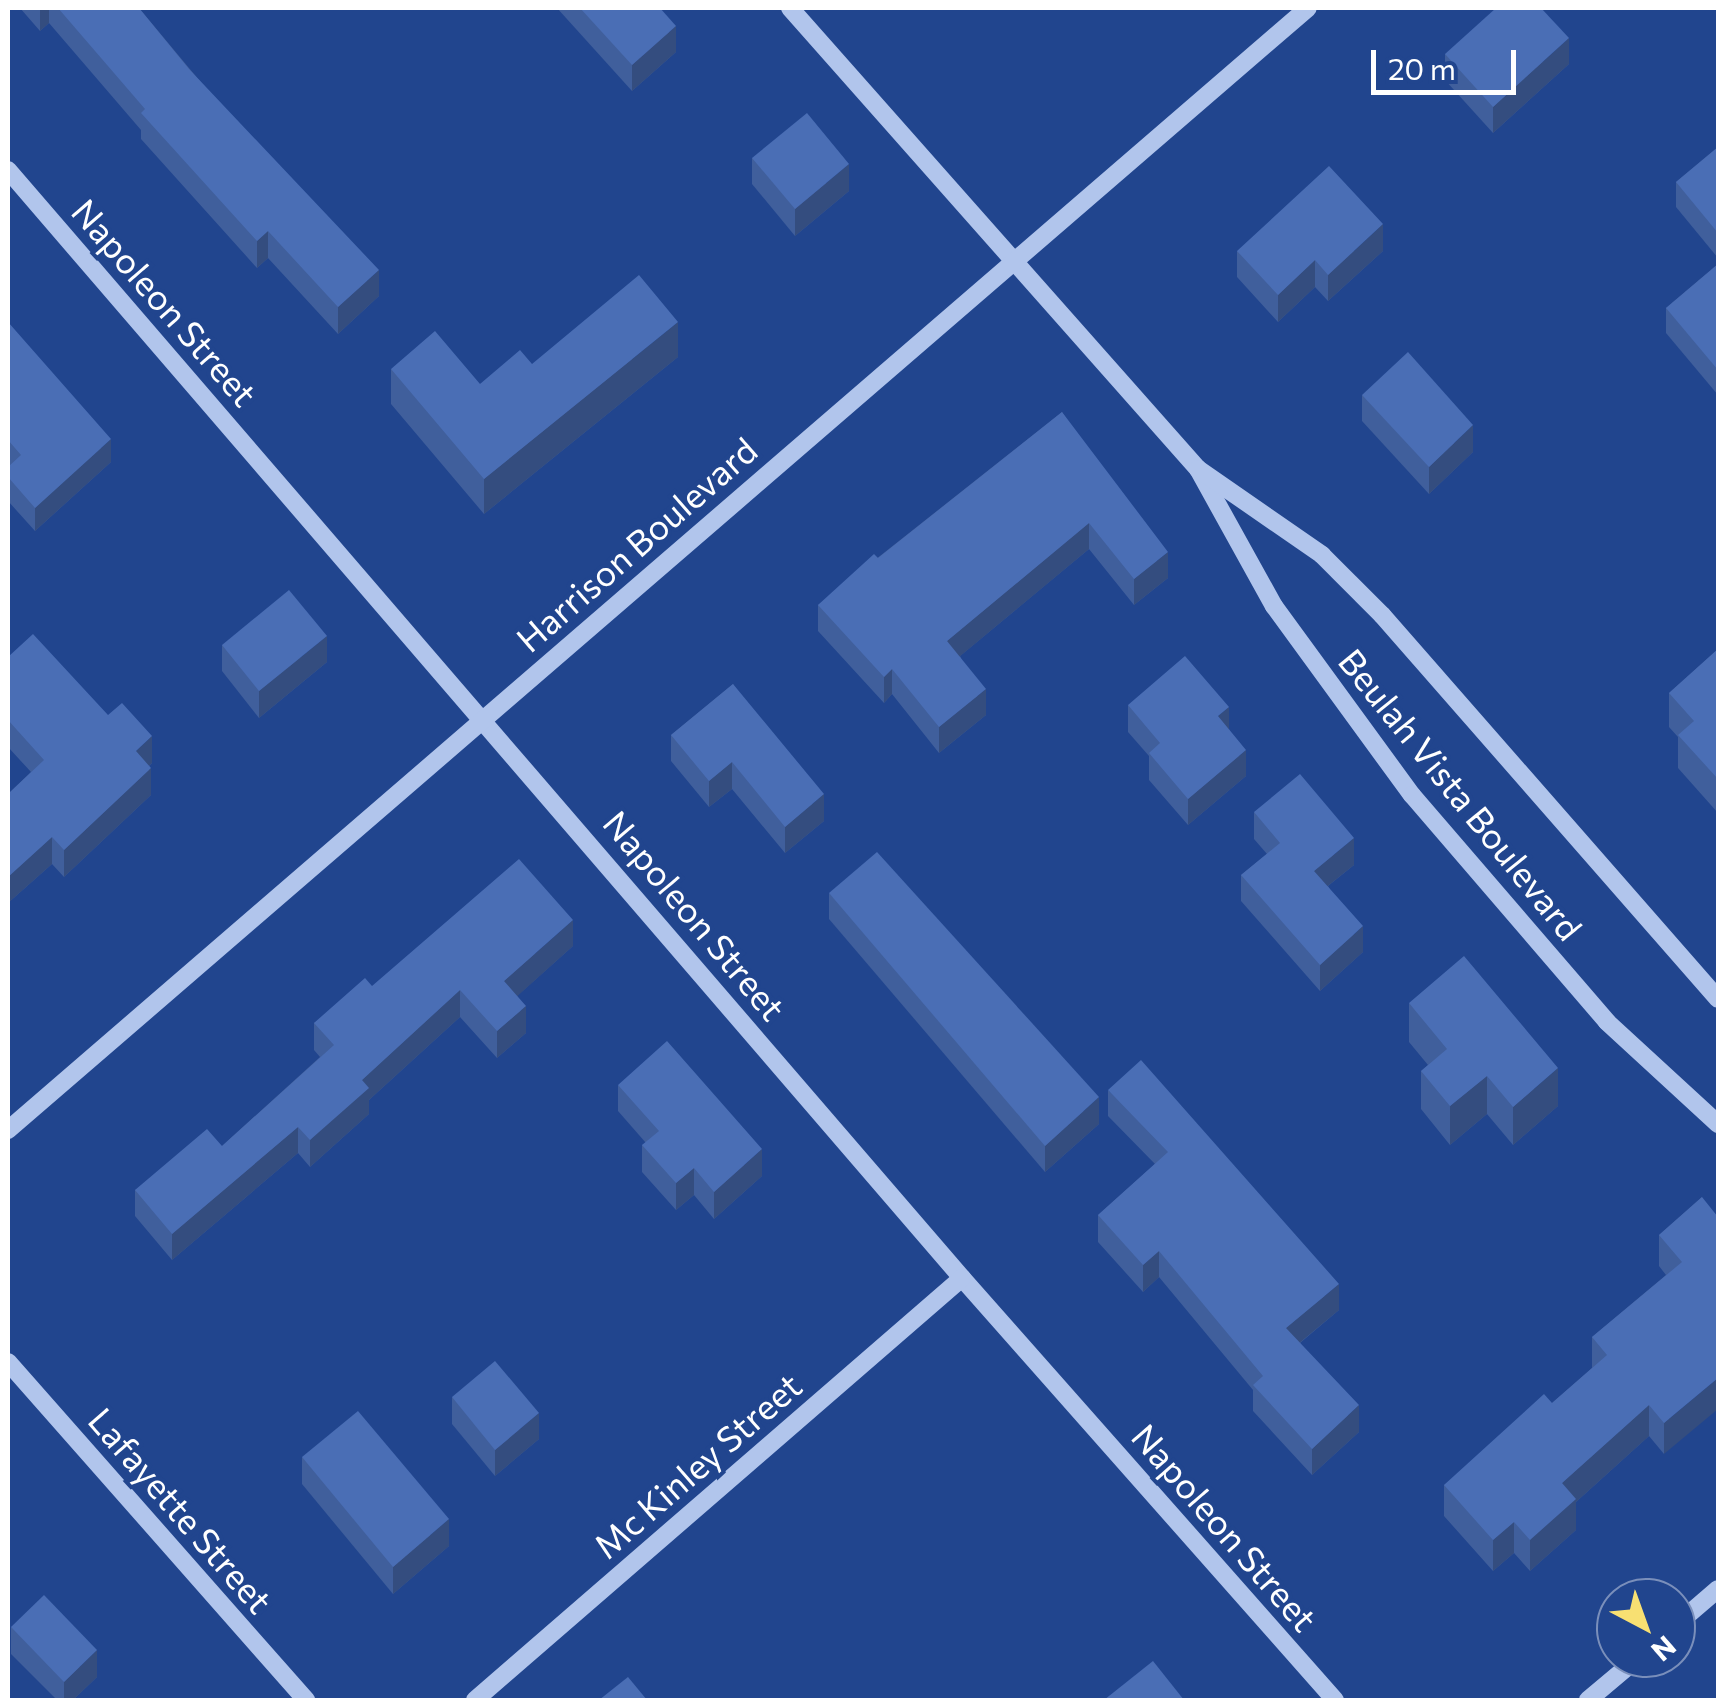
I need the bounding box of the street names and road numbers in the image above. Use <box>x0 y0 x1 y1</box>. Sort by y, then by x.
street label: Napoleon Street <box>64 190 266 414</box>
street label: Harrison Boulevard <box>507 428 765 660</box>
street label: Beulah Vista Boulevard <box>1331 640 1591 948</box>
street label: Napoleon Street <box>595 802 795 1028</box>
street label: Mc Kinley Street <box>585 1364 809 1566</box>
street label: Lafayette Street <box>81 1399 281 1621</box>
street label: Napoleon Street <box>1124 1415 1326 1639</box>

